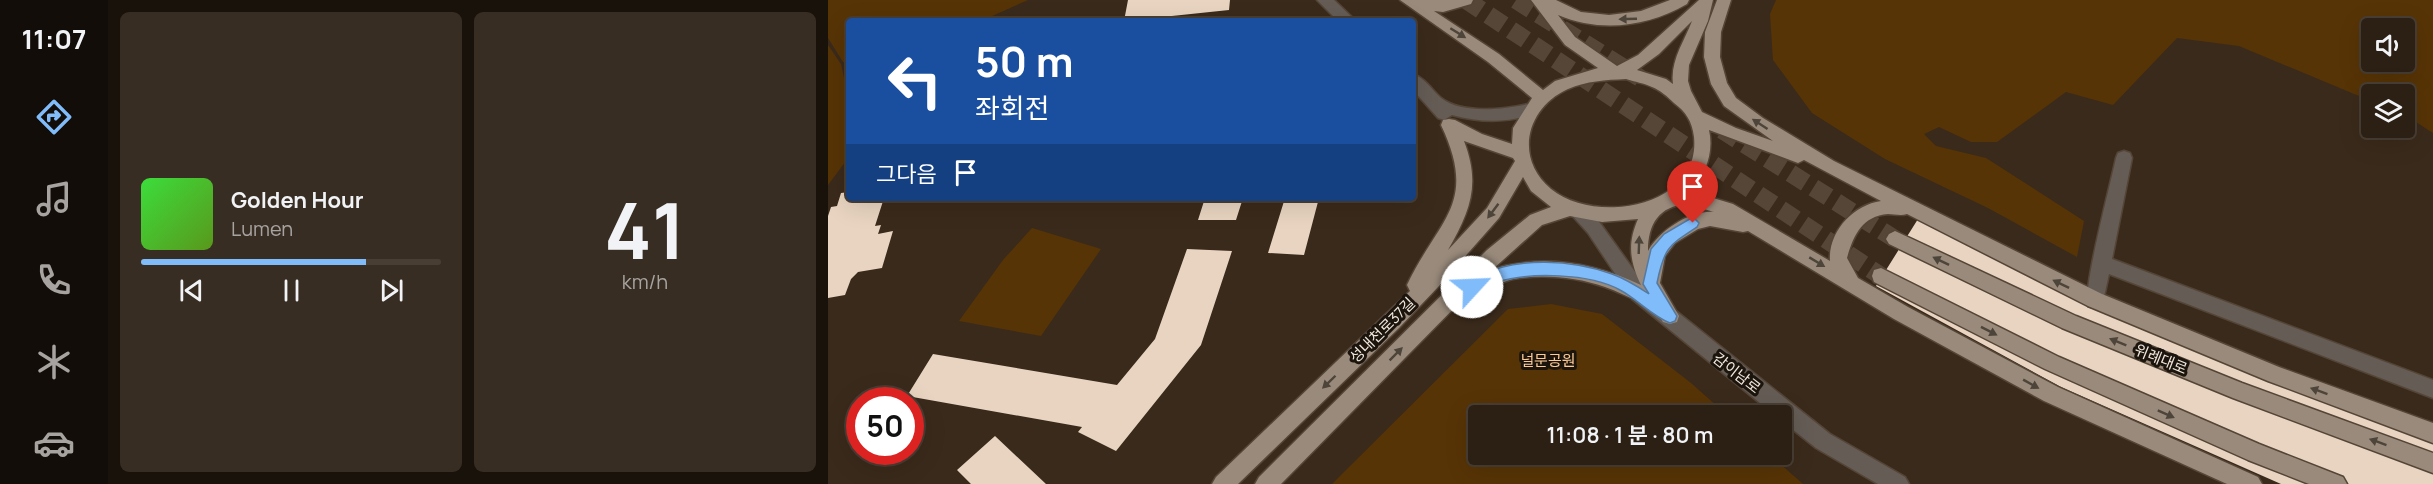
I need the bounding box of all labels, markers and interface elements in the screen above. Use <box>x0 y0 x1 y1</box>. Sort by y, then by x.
one-way arrow <box>1618 14 1637 24</box>
map controls <box>2361 18 2415 138</box>
button: sound <box>2361 18 2415 72</box>
text: 11:07 <box>21 20 87 57</box>
one-way arrow <box>1450 27 1466 38</box>
text: 50 m <box>975 32 1073 90</box>
icon: left <box>876 42 954 120</box>
button: layers <box>2361 84 2415 138</box>
text: 좌회전 <box>975 89 1050 126</box>
icon: directions <box>33 96 75 138</box>
one-way arrow <box>1752 119 1769 130</box>
icon: arrive <box>949 156 982 189</box>
text: 그다음 <box>876 159 937 189</box>
pin <box>1667 161 1718 223</box>
icon: arrive <box>1676 170 1709 203</box>
text: 41 <box>604 176 686 282</box>
icon: music <box>33 178 75 220</box>
text: Golden Hour <box>231 185 364 215</box>
one-way arrow <box>1487 203 1499 219</box>
text: Lumen <box>231 215 293 242</box>
one-way arrow <box>1634 235 1643 254</box>
position arrow <box>1440 255 1504 319</box>
one-way arrow <box>1932 256 1949 265</box>
one-way arrow <box>1809 257 1826 267</box>
icon: phone <box>33 259 75 301</box>
text: km/h <box>622 268 668 295</box>
icon: previous <box>175 274 208 307</box>
icon: pause <box>275 274 308 307</box>
icon: next <box>375 274 408 307</box>
one-way arrow <box>2053 279 2070 289</box>
street label: 성내천로37길 <box>1345 293 1419 367</box>
one-way arrow <box>1981 326 1998 336</box>
one-way arrow <box>2109 337 2127 346</box>
street label: 위례대로 <box>2131 339 2191 379</box>
icon: climate <box>33 341 75 383</box>
one-way arrow <box>1389 347 1404 361</box>
street label: 감이남로 <box>1709 348 1765 398</box>
park label: 널문공원 <box>1520 350 1576 371</box>
one-way arrow <box>1322 375 1337 389</box>
one-way arrow <box>2023 379 2040 389</box>
one-way arrow <box>2310 386 2328 396</box>
speed limit sign: 50 <box>846 387 924 465</box>
one-way arrow <box>2157 409 2174 418</box>
text: 11:08 · 1 분 · 80 m <box>1547 420 1713 450</box>
icon: car <box>33 422 75 464</box>
one-way arrow <box>2369 437 2387 447</box>

